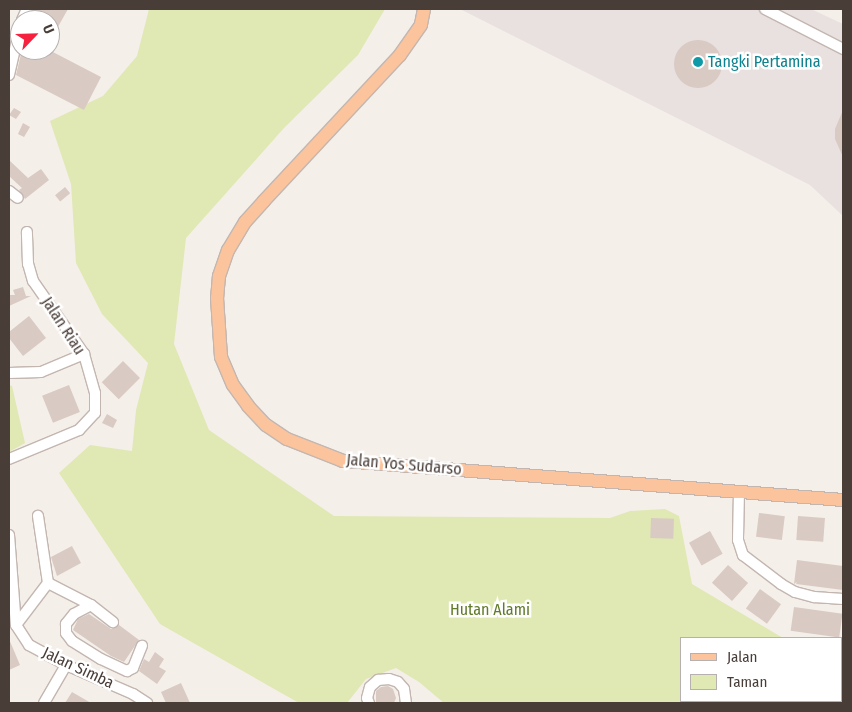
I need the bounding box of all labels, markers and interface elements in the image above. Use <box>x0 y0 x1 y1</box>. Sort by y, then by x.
north arrow <box>10 10 60 60</box>
text: U <box>39 22 58 36</box>
place label: Tangki Pertamina <box>708 52 821 72</box>
marker: Tangki Pertamina <box>692 56 704 68</box>
street label: Jalan Riau <box>37 293 89 359</box>
street label: Jalan Yos Sudarso <box>346 450 462 480</box>
park label: Hutan Alami <box>450 600 530 620</box>
legend <box>680 637 842 702</box>
street label: Jalan Simba <box>39 643 117 693</box>
text: Jalan <box>727 648 757 666</box>
text: Taman <box>727 673 767 691</box>

